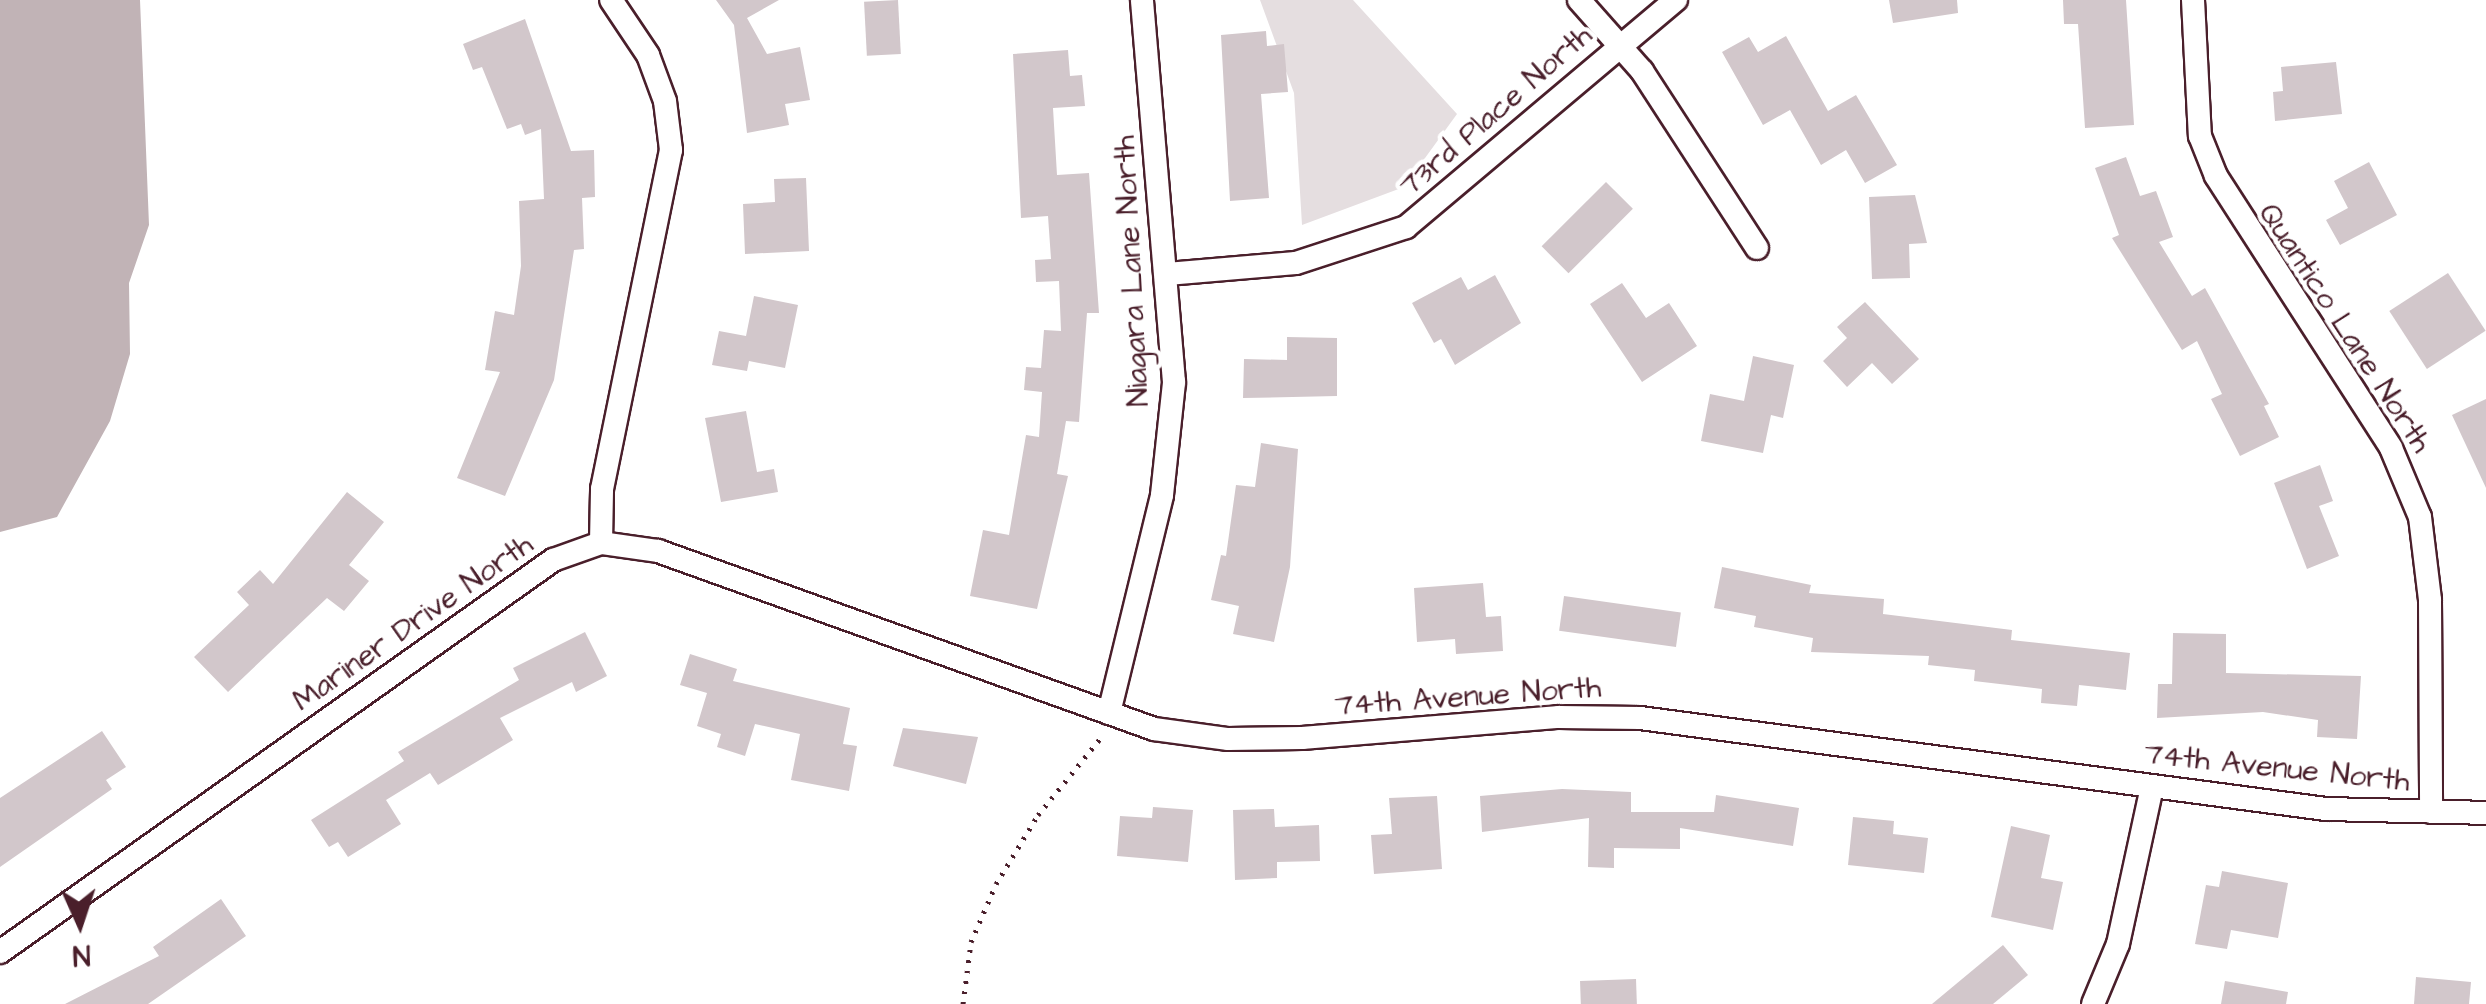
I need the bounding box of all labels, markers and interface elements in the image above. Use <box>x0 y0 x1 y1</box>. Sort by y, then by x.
street label: 73rd Place North <box>1392 18 1600 204</box>
street label: Niagara Lane North <box>1107 134 1157 408</box>
street label: Quantico Lane North <box>2251 197 2439 459</box>
street label: Mariner Drive North <box>286 527 540 719</box>
street label: 74th Avenue North <box>1334 670 1602 724</box>
street label: 74th Avenue North <box>2143 736 2411 800</box>
north arrow <box>30 874 130 974</box>
text: N <box>72 935 91 974</box>

